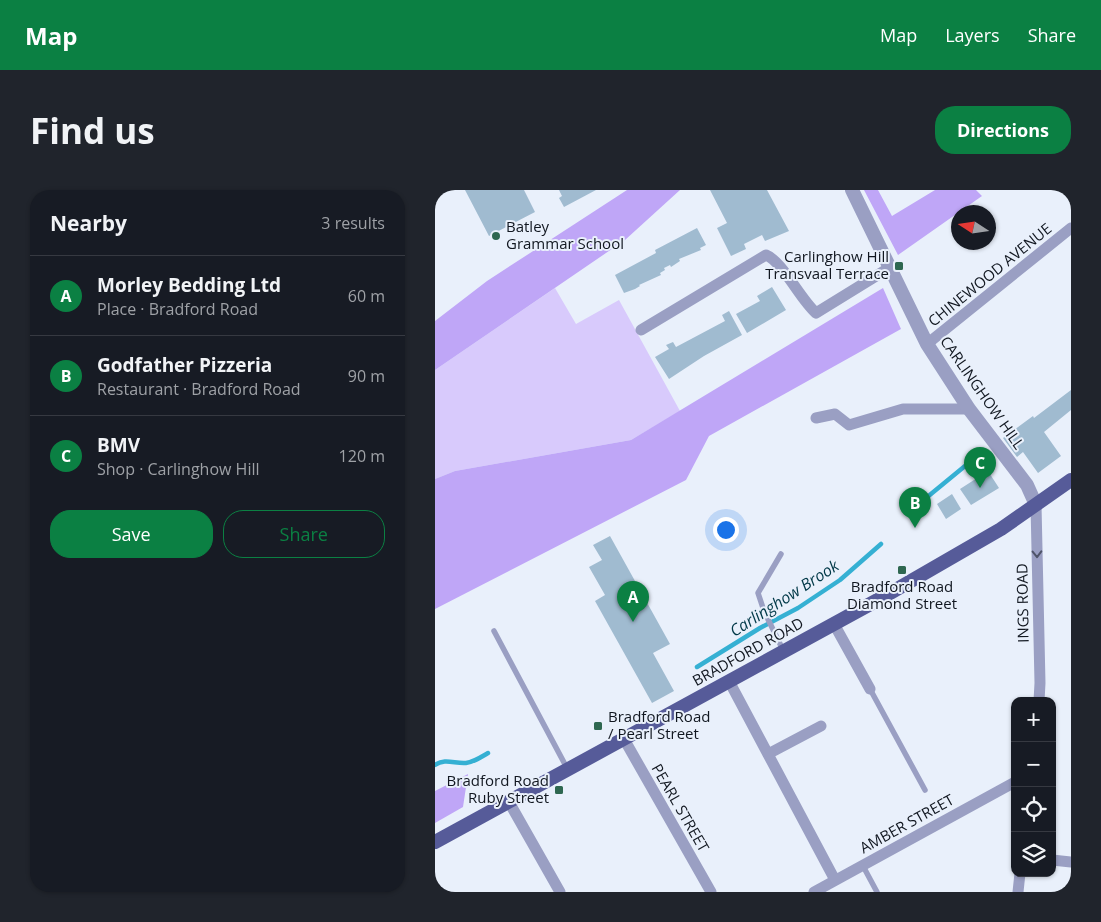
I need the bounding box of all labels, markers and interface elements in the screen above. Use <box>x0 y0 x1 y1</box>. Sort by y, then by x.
text: Map <box>25 19 77 52</box>
text: Map <box>880 23 917 47</box>
text: Layers <box>945 23 1000 47</box>
text: Share <box>1028 23 1076 47</box>
button: Directions <box>935 106 1071 154</box>
text: Find us <box>30 107 155 154</box>
north arrow <box>951 205 996 250</box>
text: Nearby <box>50 209 127 237</box>
text: 3 results <box>321 212 385 234</box>
place label: Batley Grammar School <box>506 216 624 253</box>
street label: CHINEWOOD AVENUE <box>923 218 1055 330</box>
marker: Batley Grammar School <box>490 230 502 242</box>
place label: Carlinghow Hill Transvaal Terrace <box>765 246 889 283</box>
marker: Carlinghow Hill Transvaal Terrace <box>893 260 905 272</box>
text: Morley Bedding Ltd <box>97 272 281 298</box>
text: A <box>60 285 72 307</box>
text: 60 m <box>348 285 385 307</box>
text: Place · Bradford Road <box>97 298 258 320</box>
street label: CARLINGHOW HILL <box>936 332 1029 453</box>
text: Godfather Pizzeria <box>97 352 272 378</box>
text: B <box>61 365 71 387</box>
text: 90 m <box>348 365 385 387</box>
text: Restaurant · Bradford Road <box>97 378 301 400</box>
text: BMV <box>97 432 140 458</box>
text: C <box>61 445 71 467</box>
text: 120 m <box>339 445 385 467</box>
pin: C <box>964 447 996 488</box>
text: Shop · Carlinghow Hill <box>97 458 260 480</box>
pin: B <box>899 487 931 528</box>
button: Save <box>50 510 213 558</box>
button: Share <box>223 510 385 558</box>
your location <box>713 517 739 543</box>
one-way arrow <box>1032 550 1042 558</box>
water label: Carlinghow Brook <box>725 554 844 642</box>
street label: INGS ROAD <box>1011 563 1033 643</box>
marker: Bradford Road Diamond Street <box>896 564 908 576</box>
place label: Bradford Road Diamond Street <box>847 576 957 613</box>
pin: A <box>617 581 649 622</box>
street label: BRADFORD ROAD <box>688 612 807 690</box>
map controls <box>1011 697 1056 877</box>
button: + <box>1011 697 1056 742</box>
place label: Bradford Road / Pearl Street <box>608 706 710 743</box>
marker: Bradford Road / Pearl Street <box>592 720 604 732</box>
button: − <box>1011 742 1056 787</box>
street label: PEARL STREET <box>648 760 715 856</box>
place label: Bradford Road Ruby Street <box>447 770 549 807</box>
marker: Bradford Road Ruby Street <box>553 784 565 796</box>
button: locate <box>1011 787 1056 832</box>
street label: AMBER STREET <box>856 789 958 857</box>
button: layers <box>1011 832 1056 877</box>

